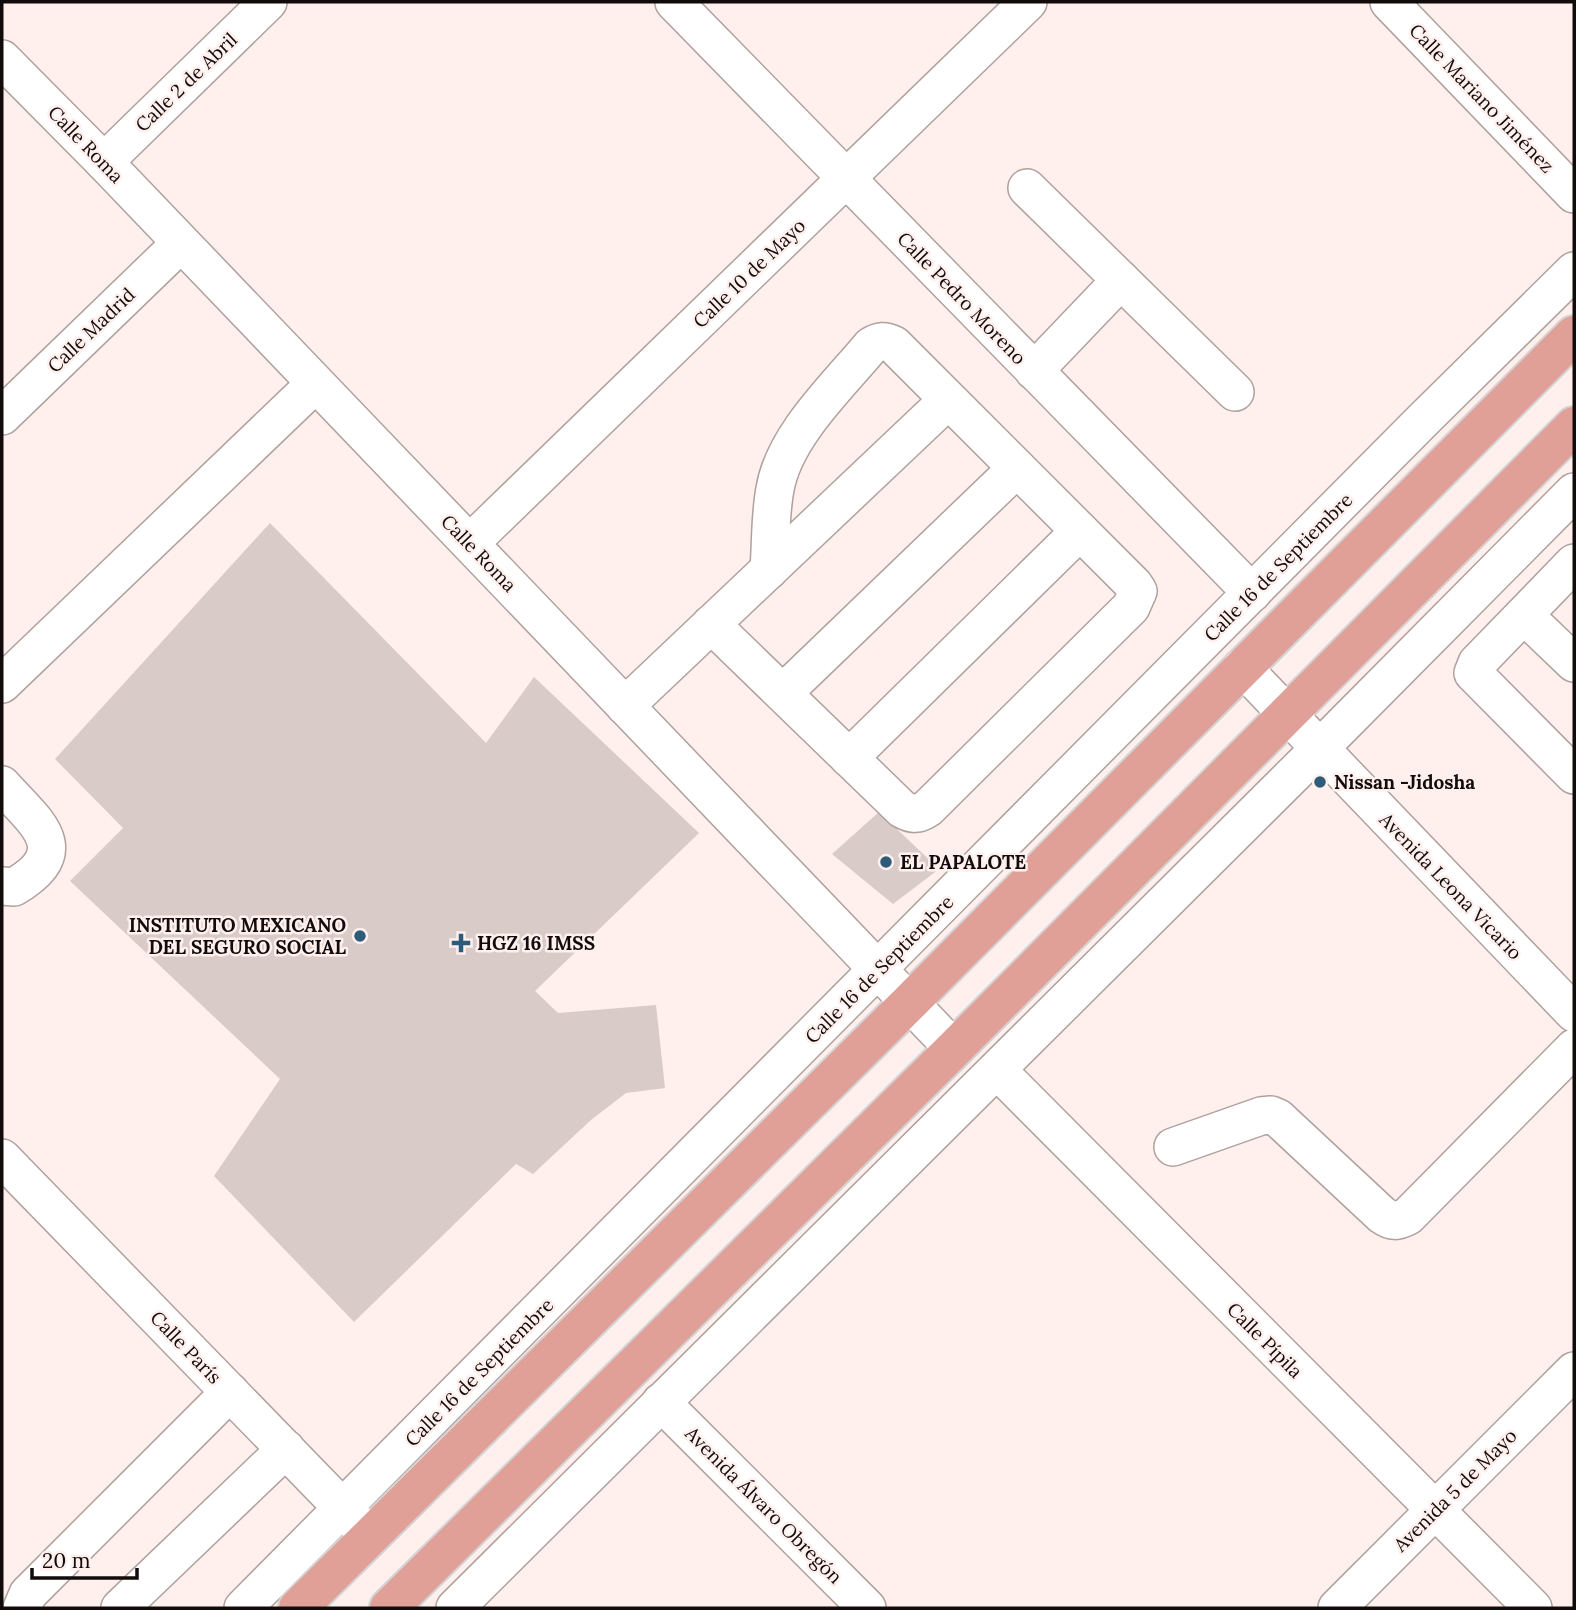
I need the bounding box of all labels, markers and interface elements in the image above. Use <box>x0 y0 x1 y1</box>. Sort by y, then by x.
street label: Calle Mariano Jiménez <box>1405 18 1559 178</box>
street label: Calle 2 de Abril <box>130 27 242 137</box>
street label: Calle Roma <box>43 100 129 188</box>
street label: Calle 10 de Mayo <box>688 213 810 333</box>
street label: Calle Pedro Moreno <box>892 227 1032 369</box>
street label: Calle Madrid <box>42 282 140 378</box>
street label: Calle 16 de Septiembre <box>1199 488 1357 646</box>
street label: Calle Roma <box>436 509 522 597</box>
place label: Nissan -Jidosha <box>1334 770 1475 794</box>
marker: Nissan -Jidosha <box>1312 774 1328 790</box>
street label: Avenida Leona Vicario <box>1374 807 1527 964</box>
place label: EL PAPALOTE <box>900 850 1026 874</box>
marker: EL PAPALOTE <box>878 854 894 870</box>
street label: Calle 16 de Septiembre <box>800 890 958 1048</box>
place label: INSTITUTO MEXICANO DEL SEGURO SOCIAL <box>129 913 347 959</box>
marker: INSTITUTO MEXICANO DEL SEGURO SOCIAL <box>352 928 368 944</box>
place label: HGZ 16 IMSS <box>477 931 595 955</box>
marker: HGZ 16 IMSS <box>451 933 471 953</box>
street label: Calle 16 de Septiembre <box>400 1293 558 1451</box>
street label: Calle Pípila <box>1222 1297 1308 1383</box>
street label: Calle París <box>145 1305 227 1389</box>
street label: Avenida Álvaro Obregón <box>680 1421 848 1589</box>
street label: Avenida 5 de Mayo <box>1388 1423 1522 1557</box>
scale bar <box>32 1536 136 1580</box>
text: 20 m <box>42 1547 91 1574</box>

